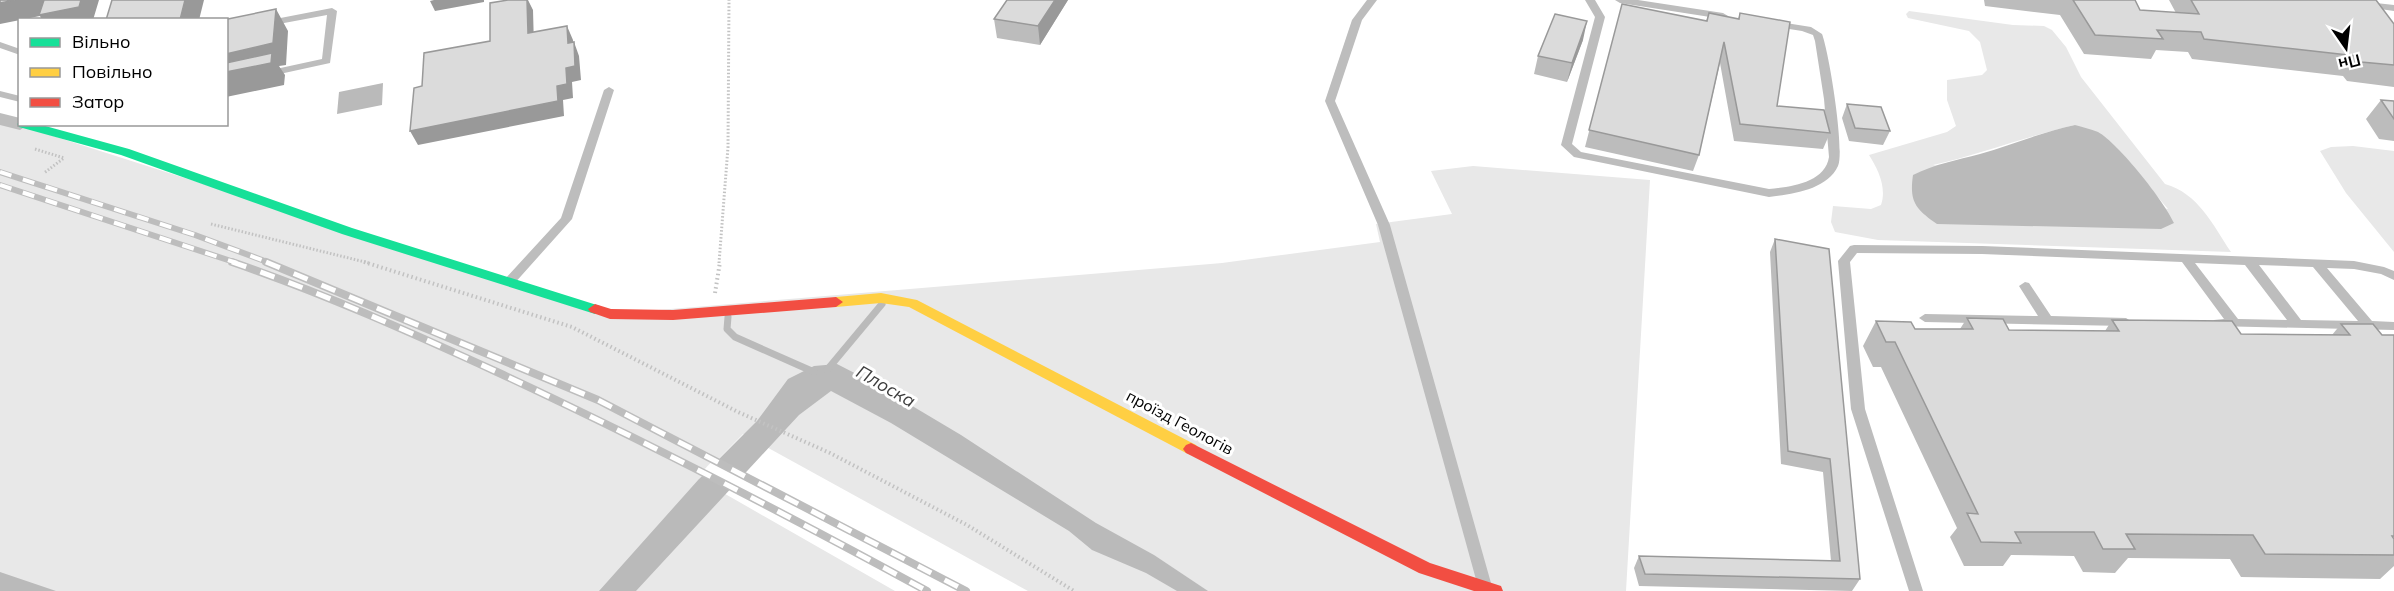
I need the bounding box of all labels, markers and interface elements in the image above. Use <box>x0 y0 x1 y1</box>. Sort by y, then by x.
legend <box>18 18 228 126</box>
north arrow <box>2316 18 2376 78</box>
text: Вільно <box>72 30 130 53</box>
text: Пн <box>2336 50 2363 75</box>
text: Повільно <box>72 60 152 83</box>
text: Затор <box>72 90 124 113</box>
water label: Плоска <box>852 360 920 412</box>
street label: проїзд Геологів <box>1123 385 1237 459</box>

